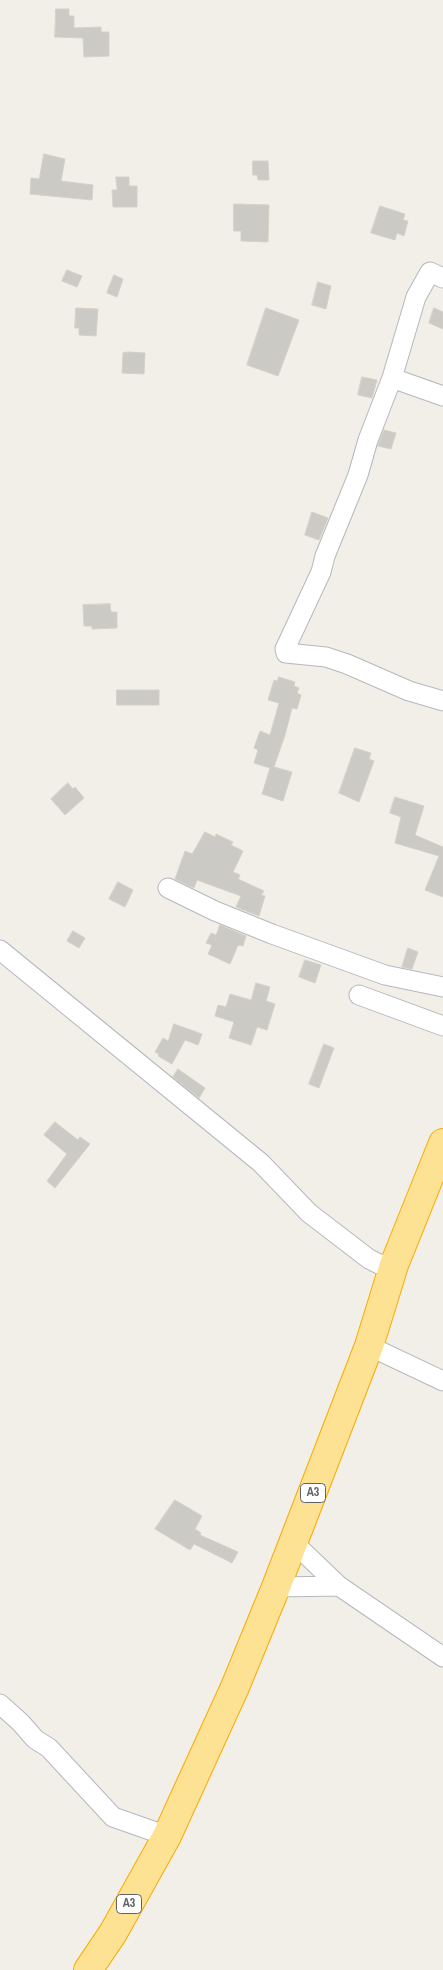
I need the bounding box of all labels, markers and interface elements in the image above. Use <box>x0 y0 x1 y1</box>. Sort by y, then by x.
road number: A3 <box>300 1484 326 1502</box>
road number: A3 <box>116 1895 142 1914</box>

